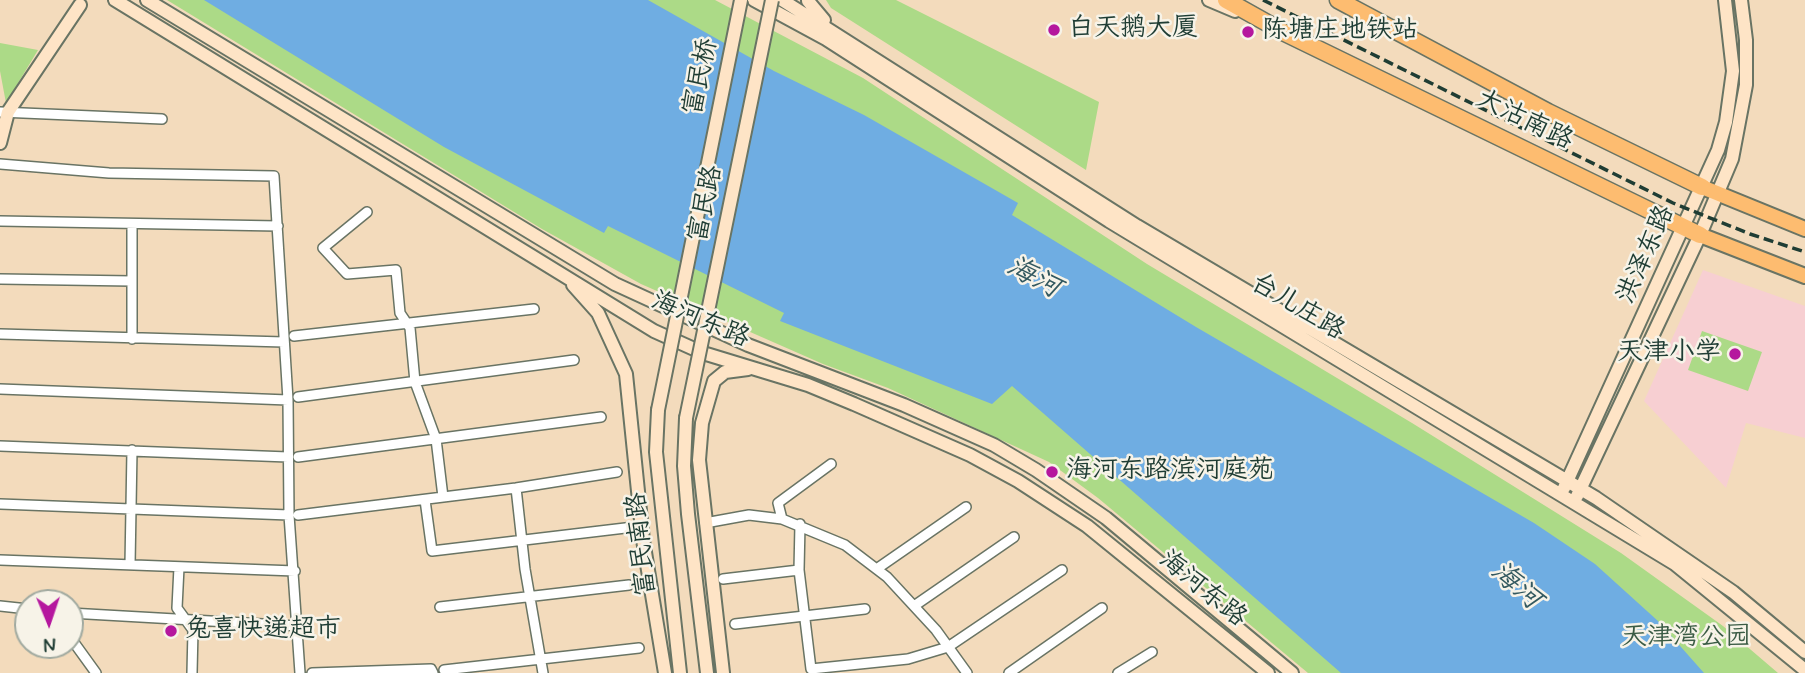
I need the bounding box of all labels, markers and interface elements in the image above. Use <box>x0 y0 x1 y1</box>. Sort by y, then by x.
place label: 白天鹅大厦 <box>1068 14 1198 46</box>
place label: 陈塘庄地铁站 <box>1262 16 1418 48</box>
marker: 白天鹅大厦 <box>1046 22 1062 38</box>
marker: 陈塘庄地铁站 <box>1240 24 1256 40</box>
street label: 富民桥 <box>679 36 725 118</box>
street label: 大沽南路 <box>1470 84 1578 158</box>
street label: 富民路 <box>684 163 730 245</box>
street label: 洪泽东路 <box>1612 201 1682 309</box>
water label: 海河 <box>1000 251 1066 307</box>
street label: 台儿庄路 <box>1244 268 1350 348</box>
street label: 海河东路 <box>646 286 754 356</box>
place label: 天津小学 <box>1617 338 1721 370</box>
marker: 天津小学 <box>1727 346 1743 362</box>
place label: 海河东路滨河庭苑 <box>1066 456 1274 488</box>
marker: 海河东路滨河庭苑 <box>1044 464 1060 480</box>
street label: 富民南路 <box>622 491 664 597</box>
street label: 海河东路 <box>1152 545 1252 635</box>
water label: 海河 <box>1483 556 1547 618</box>
north arrow <box>14 589 84 659</box>
place label: 兔喜快递超市 <box>185 615 341 647</box>
marker: 兔喜快递超市 <box>163 623 179 639</box>
park label: 天津湾公园 <box>1621 623 1751 655</box>
text: N <box>43 631 56 656</box>

